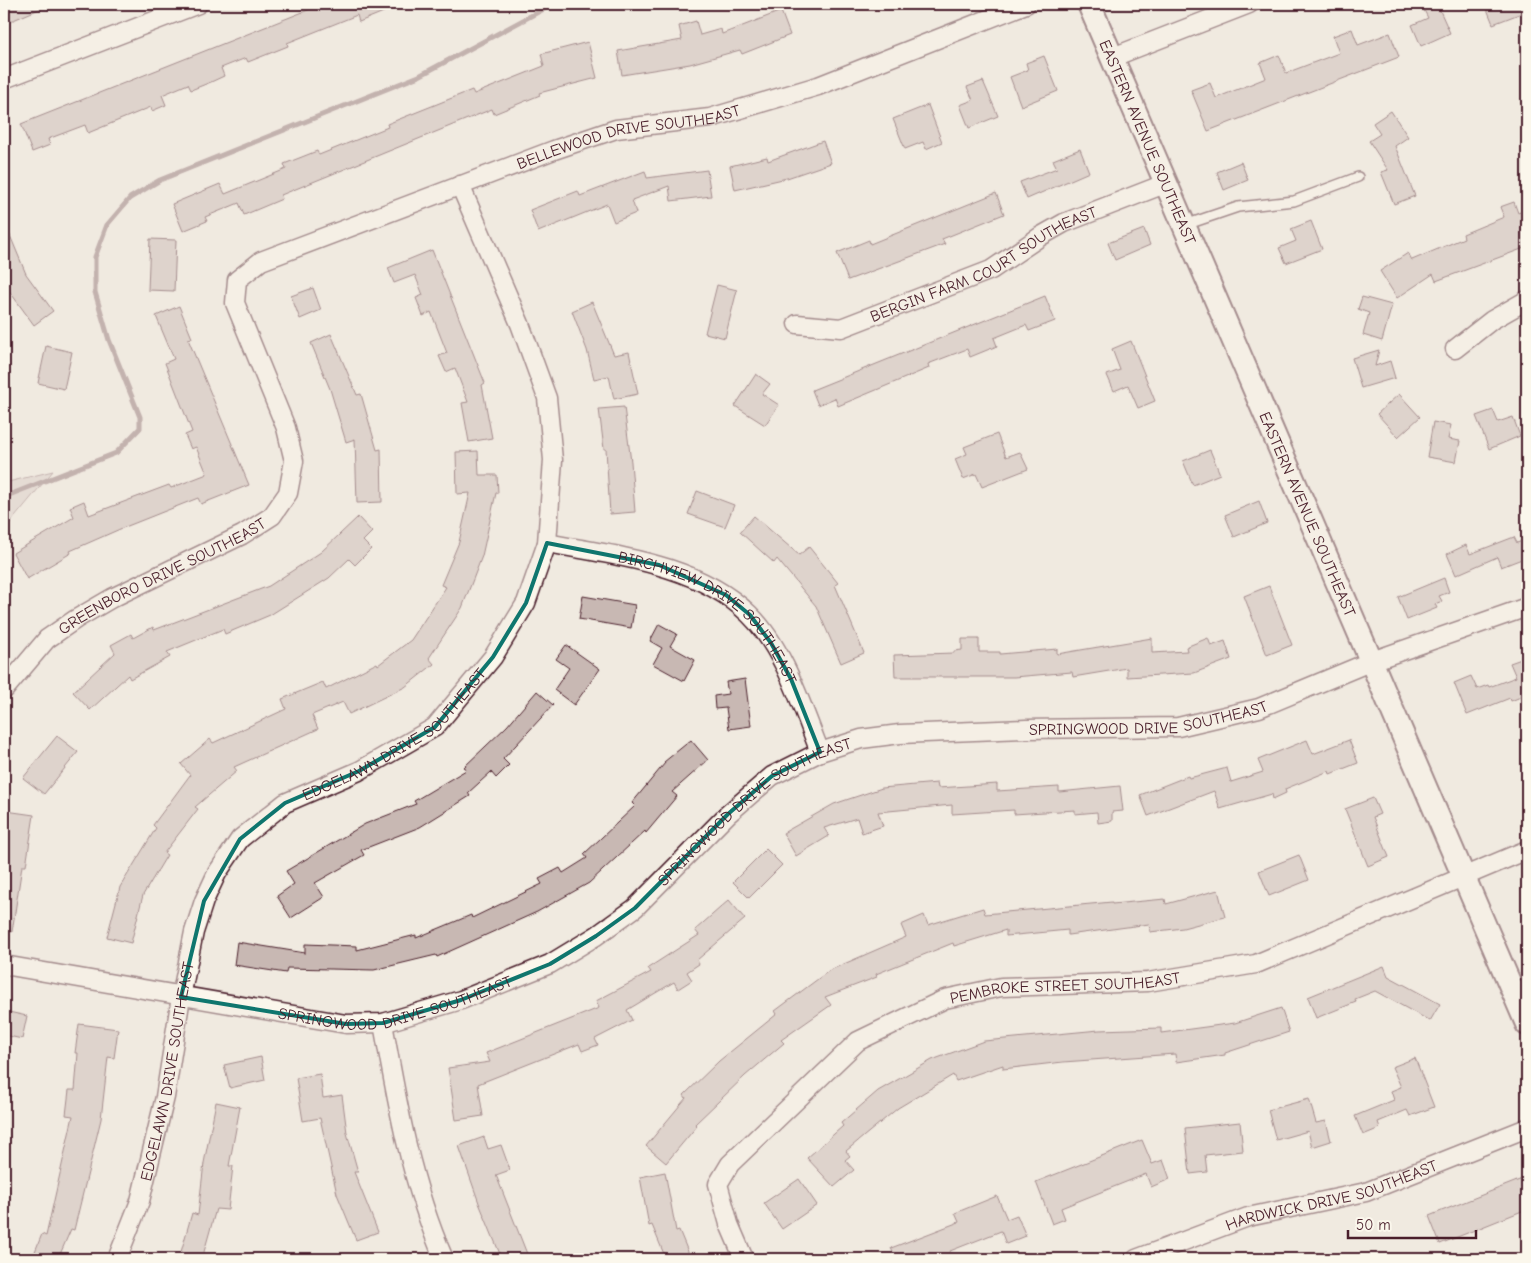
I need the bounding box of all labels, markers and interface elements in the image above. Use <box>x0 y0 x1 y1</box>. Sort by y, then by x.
street label: EASTERN AVENUE SOUTHEAST <box>1095 37 1199 248</box>
street label: BELLEWOOD DRIVE SOUTHEAST <box>514 101 743 173</box>
street label: BERGIN FARM COURT SOUTHEAST <box>868 203 1100 326</box>
street label: EASTERN AVENUE SOUTHEAST <box>1255 409 1359 620</box>
street label: GREENBORO DRIVE SOUTHEAST <box>55 514 270 639</box>
street label: BIRCHVIEW DRIVE SOUTHEAST <box>616 548 800 687</box>
street label: EDGELAWN DRIVE SOUTHEAST <box>300 664 490 804</box>
street label: SPRINGWOOD DRIVE SOUTHEAST <box>1029 697 1271 739</box>
street label: SPRINGWOOD DRIVE SOUTHEAST <box>654 734 854 890</box>
street label: EDGELAWN DRIVE SOUTHEAST <box>137 960 198 1183</box>
street label: PEMBROKE STREET SOUTHEAST <box>948 969 1182 1008</box>
street label: SPRINGWOOD DRIVE SOUTHEAST <box>277 972 515 1034</box>
street label: HARDWICK DRIVE SOUTHEAST <box>1223 1156 1441 1235</box>
scale bar <box>1348 1208 1476 1240</box>
text: 50 m <box>1356 1216 1391 1234</box>

